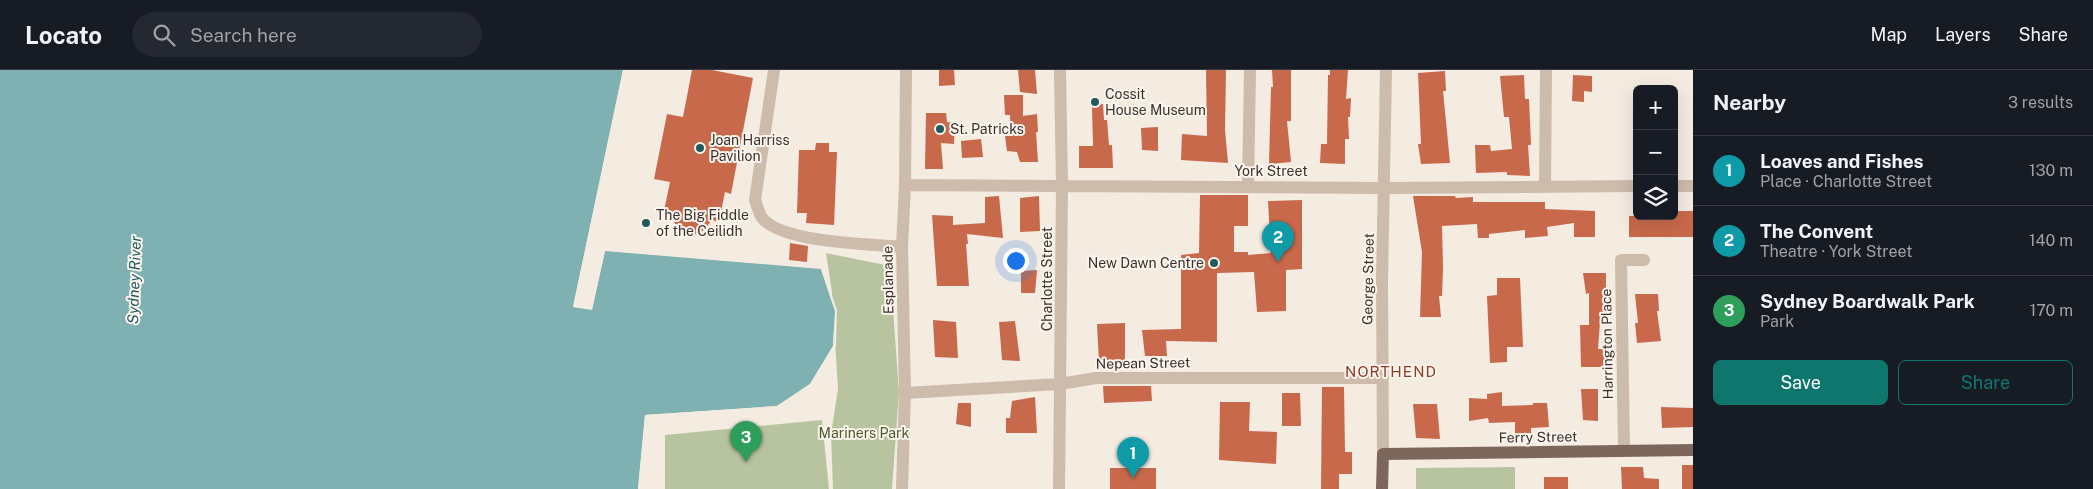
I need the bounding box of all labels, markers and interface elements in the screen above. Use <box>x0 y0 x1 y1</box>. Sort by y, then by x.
search box <box>132 12 482 57</box>
text: Locato <box>25 21 102 49</box>
icon: search <box>150 21 178 49</box>
text: Search here <box>190 24 297 46</box>
text: Map <box>1871 24 1907 45</box>
text: Layers <box>1935 24 1991 45</box>
text: Share <box>2019 24 2068 45</box>
map controls <box>1633 85 1678 220</box>
button: + <box>1633 85 1678 130</box>
place label: Cossit House Museum <box>1105 86 1206 118</box>
text: Nearby <box>1713 90 1786 115</box>
text: 3 results <box>2008 93 2073 112</box>
marker: Cossit House Museum <box>1089 96 1101 108</box>
place label: St. Patricks <box>950 121 1024 137</box>
marker: St. Patricks <box>934 123 946 135</box>
button: − <box>1633 130 1678 175</box>
place label: Joan Harriss Pavilion <box>710 132 789 164</box>
marker: Joan Harriss Pavilion <box>694 142 706 154</box>
text: Loaves and Fishes <box>1760 150 1924 172</box>
text: 1 <box>1726 161 1732 180</box>
text: 130 m <box>2029 161 2073 180</box>
street label: York Street <box>1234 163 1308 179</box>
text: Place · Charlotte Street <box>1760 172 1932 191</box>
button: layers <box>1633 175 1678 220</box>
place label: The Big Fiddle of the Ceilidh <box>656 207 749 239</box>
marker: The Big Fiddle of the Ceilidh <box>640 217 652 229</box>
text: The Convent <box>1760 220 1873 242</box>
pin: 2 <box>1262 221 1294 262</box>
street label: Charlotte Street <box>1039 227 1055 331</box>
text: 2 <box>1724 231 1734 250</box>
text: 140 m <box>2029 231 2073 250</box>
street label: George Street <box>1359 233 1377 325</box>
water label: Sydney River <box>124 235 144 324</box>
text: Theatre · York Street <box>1760 242 1912 261</box>
street label: Esplanade <box>879 246 897 314</box>
your location <box>1003 248 1029 274</box>
place label: New Dawn Centre <box>1088 255 1204 271</box>
marker: New Dawn Centre <box>1208 257 1220 269</box>
street label: Harrington Place <box>1598 288 1616 400</box>
text: Sydney Boardwalk Park <box>1760 290 1975 312</box>
text: 3 <box>1724 301 1734 320</box>
text: 170 m <box>2030 301 2073 320</box>
text: Park <box>1760 312 1794 331</box>
street label: Nepean Street <box>1096 354 1190 372</box>
button: Save <box>1713 360 1888 405</box>
button: Share <box>1898 360 2073 405</box>
district label: NORTHEND <box>1345 363 1437 380</box>
pin: 3 <box>730 421 762 462</box>
park label: Mariners Park <box>819 425 910 441</box>
street label: Ferry Street <box>1498 428 1578 446</box>
pin: 1 <box>1117 437 1149 478</box>

